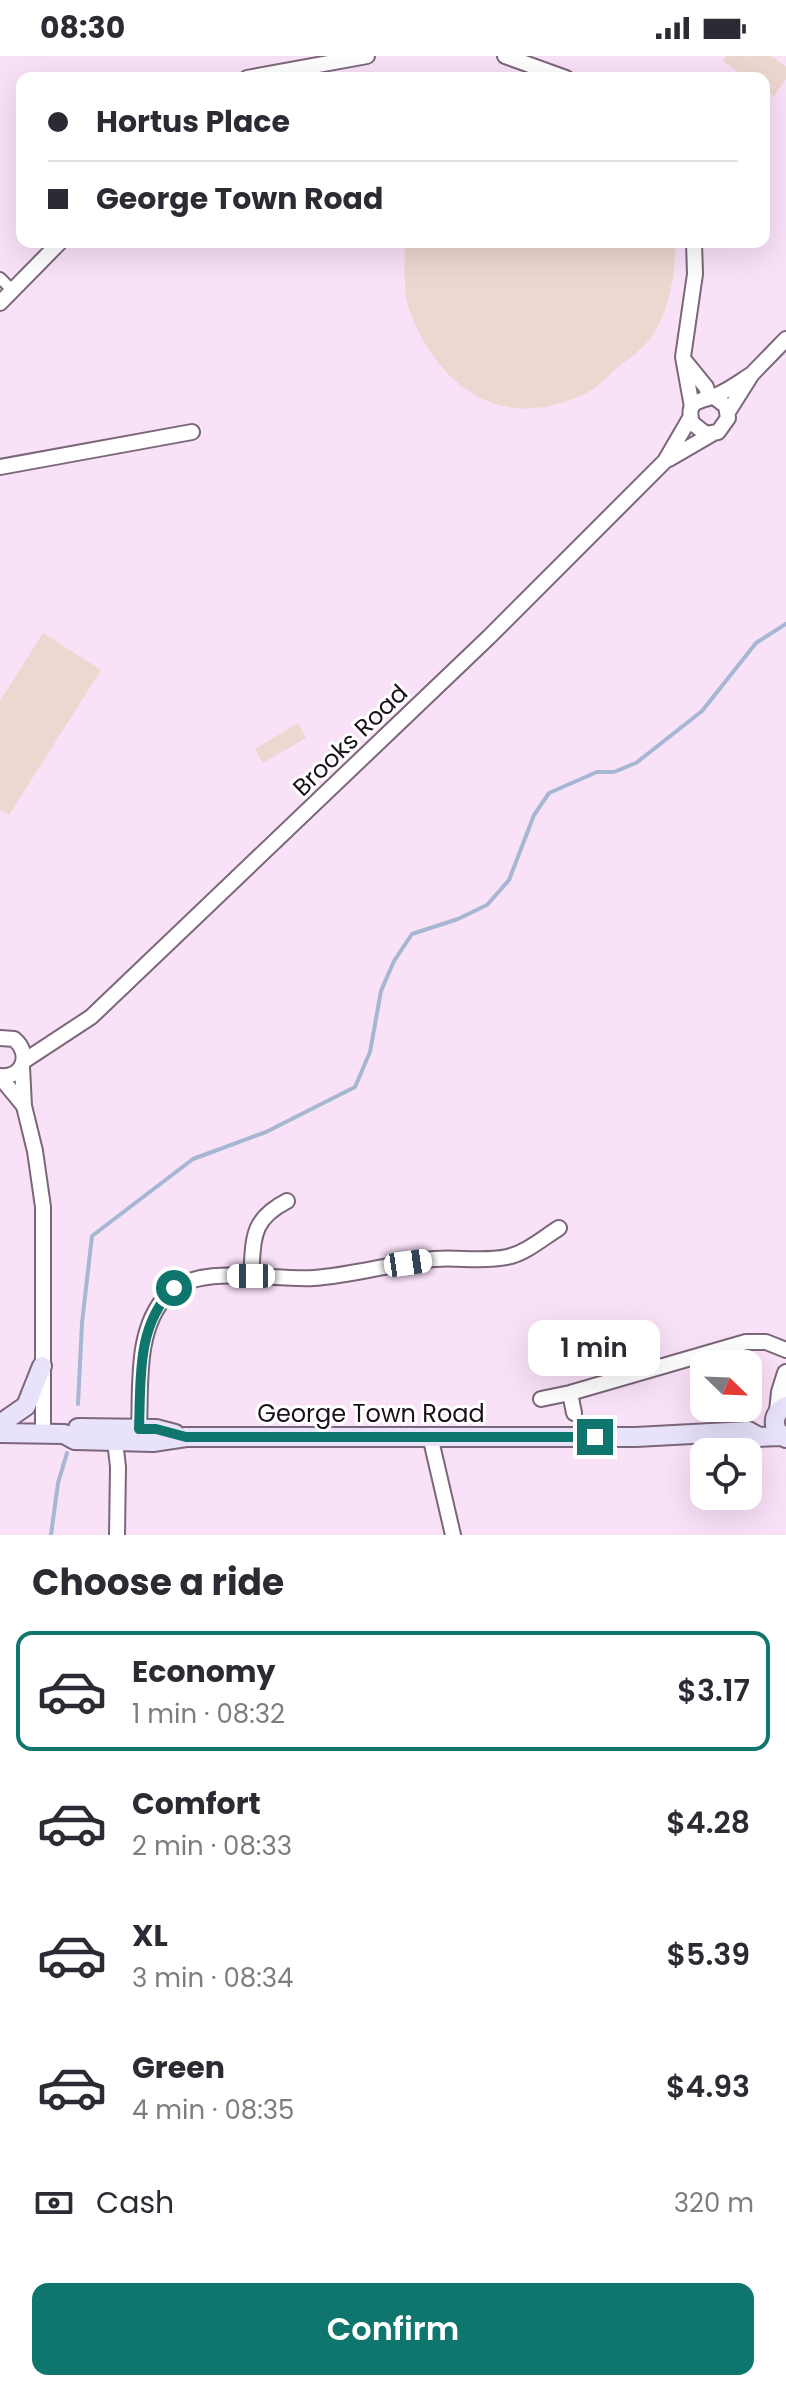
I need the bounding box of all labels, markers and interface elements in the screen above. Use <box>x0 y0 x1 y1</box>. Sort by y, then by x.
text: 08:30 <box>40 6 125 49</box>
text: Hortus Place <box>96 100 290 143</box>
text: George Town Road <box>96 177 383 220</box>
street label: Brooks Road <box>285 677 415 803</box>
car <box>383 1248 433 1278</box>
car <box>227 1264 275 1288</box>
route start <box>156 1270 192 1306</box>
callout: 1 min <box>529 1321 661 1377</box>
text: 1 min <box>560 1330 628 1366</box>
north arrow <box>690 1350 762 1422</box>
map controls <box>690 1350 762 1510</box>
street label: George Town Road <box>257 1397 485 1430</box>
route end <box>577 1419 613 1455</box>
button: locate <box>690 1438 762 1510</box>
text: Choose a ride <box>32 1557 284 1608</box>
text: Economy <box>132 1650 276 1693</box>
icon: car <box>36 1655 108 1727</box>
text: $3.17 <box>677 1669 750 1712</box>
text: 1 min · 08:32 <box>132 1696 285 1732</box>
text: Comfort <box>132 1782 261 1825</box>
icon: car <box>36 1787 108 1859</box>
text: $4.28 <box>666 1801 750 1844</box>
text: 2 min · 08:33 <box>132 1828 292 1864</box>
text: XL <box>132 1914 168 1957</box>
icon: car <box>36 1919 108 1991</box>
text: $5.39 <box>667 1933 750 1976</box>
text: 3 min · 08:34 <box>132 1960 293 1996</box>
text: Green <box>132 2046 225 2089</box>
icon: car <box>36 2051 108 2123</box>
text: $4.93 <box>666 2065 750 2108</box>
text: 4 min · 08:35 <box>132 2092 294 2128</box>
icon: cash <box>32 2181 76 2225</box>
text: Cash <box>96 2181 174 2224</box>
text: 320 m <box>674 2185 754 2221</box>
button: Confirm <box>32 2283 754 2375</box>

